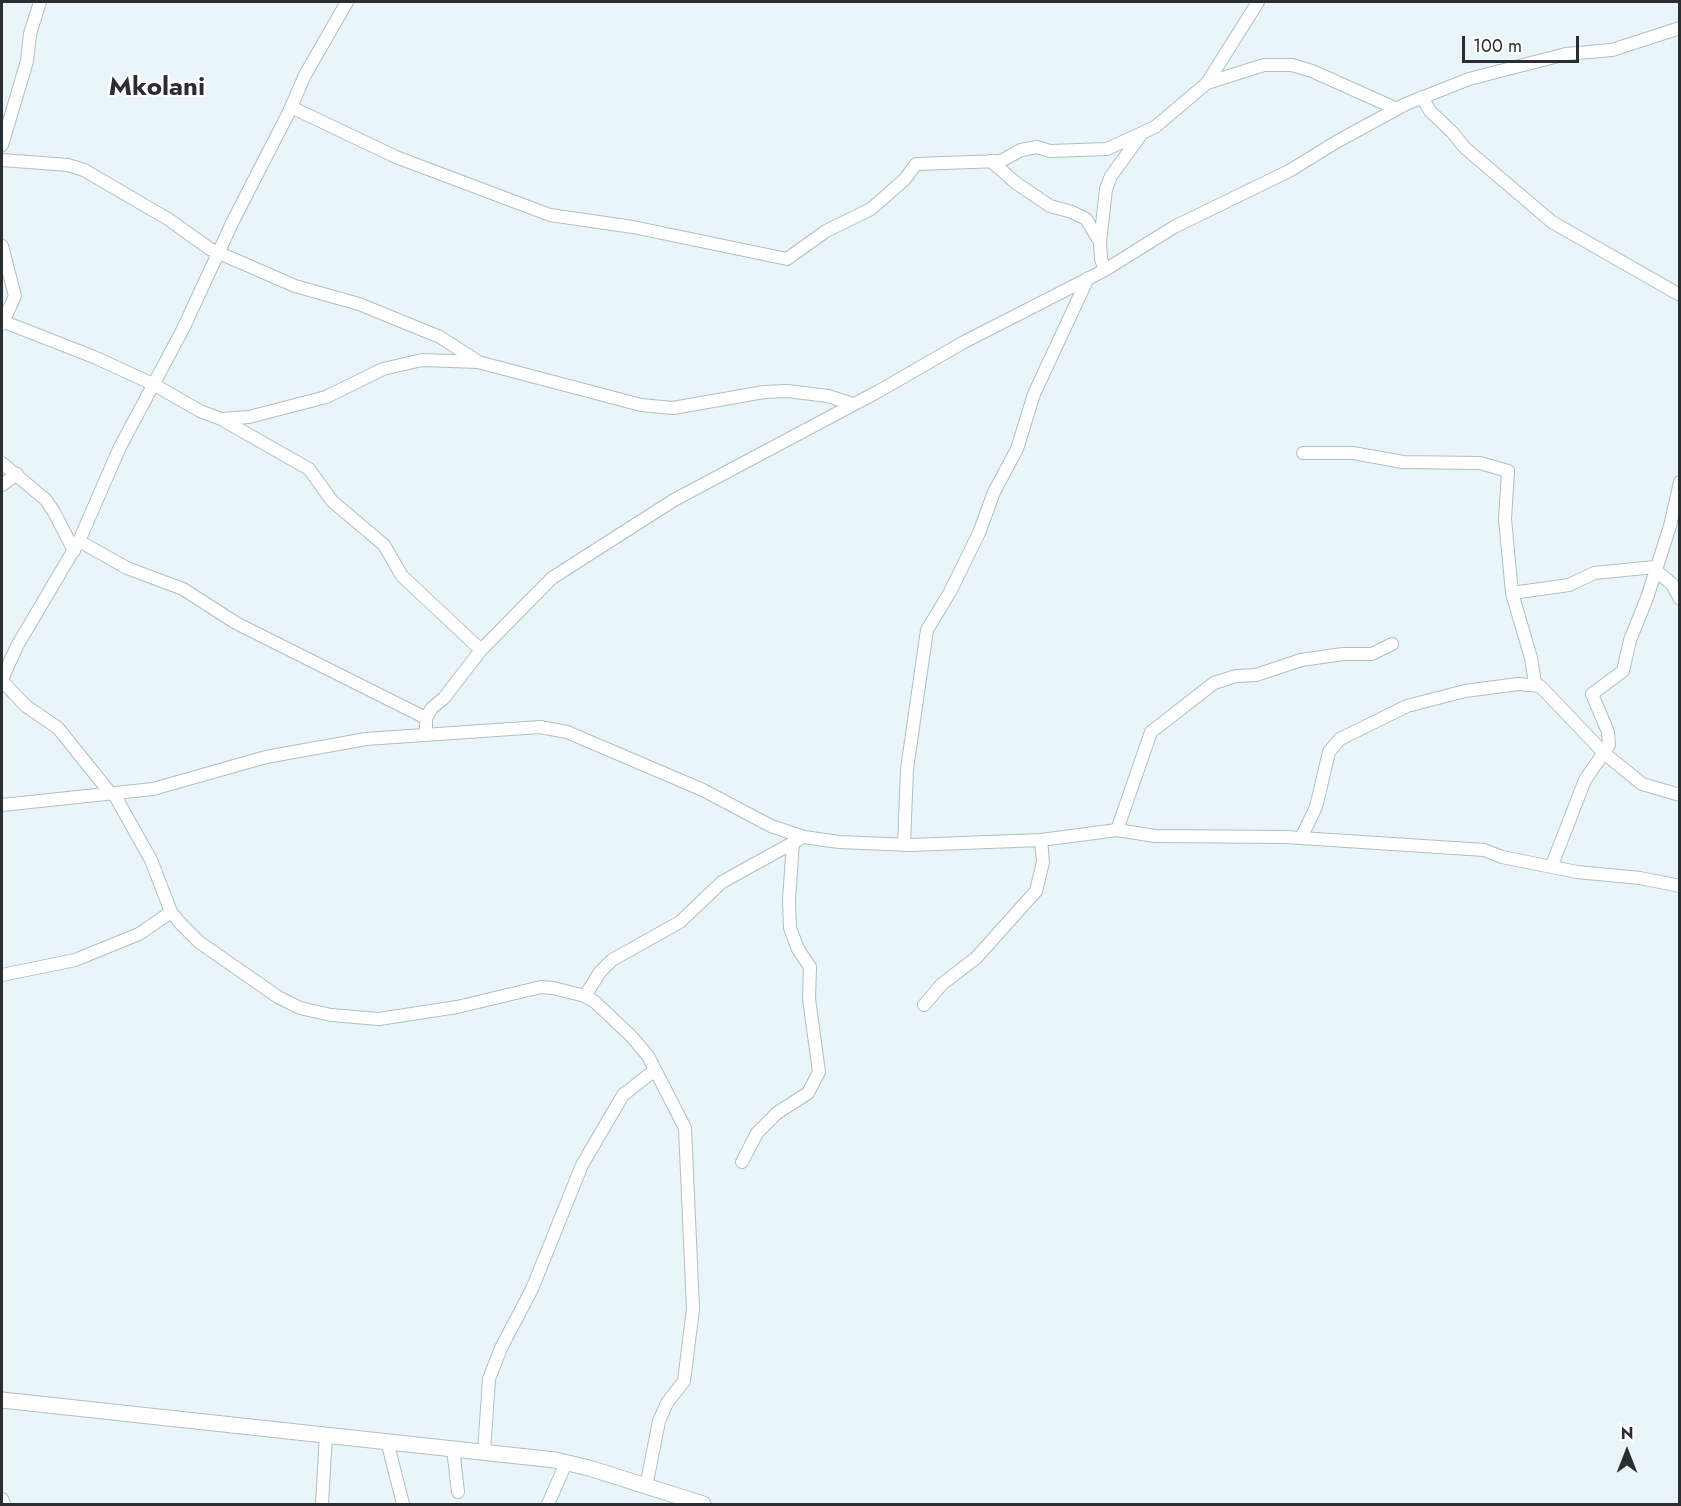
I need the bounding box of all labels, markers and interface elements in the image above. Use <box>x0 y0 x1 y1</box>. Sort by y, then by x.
scale bar <box>1465 24 1582 62</box>
text: 100 m <box>1473 33 1522 59</box>
district label: Mkolani <box>109 73 205 105</box>
north arrow <box>1597 1422 1657 1482</box>
text: N <box>1621 1422 1633 1445</box>

